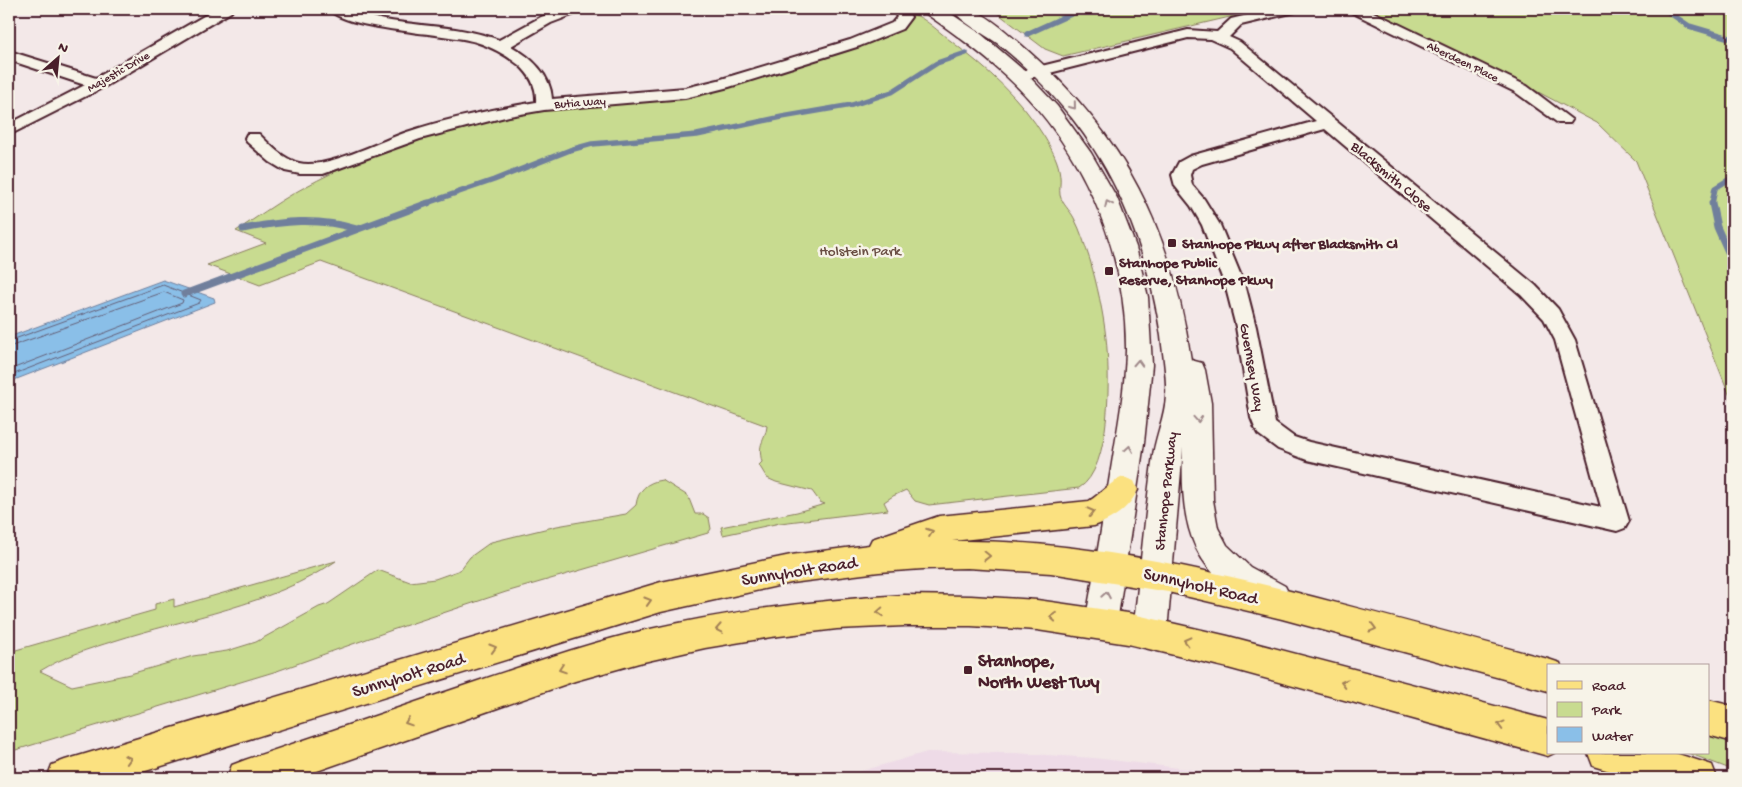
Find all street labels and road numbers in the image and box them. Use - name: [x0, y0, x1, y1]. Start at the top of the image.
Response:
- street label: Aberdeen Place: [1424, 39, 1501, 87]
- street label: Majestic Drive: [85, 49, 153, 96]
- street label: Butia Way: [553, 95, 606, 113]
- street label: Blacksmith Close: [1346, 138, 1435, 217]
- street label: Guernsey Way: [1234, 322, 1268, 414]
- street label: Stanhope Parkway: [1152, 430, 1182, 551]
- street label: Sunnyholt Road: [740, 553, 860, 592]
- street label: Sunnyholt Road: [1141, 564, 1261, 611]
- street label: Sunnyholt Road: [350, 649, 469, 703]

